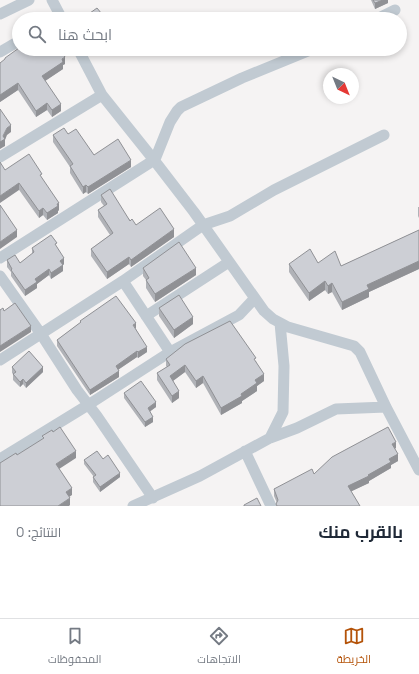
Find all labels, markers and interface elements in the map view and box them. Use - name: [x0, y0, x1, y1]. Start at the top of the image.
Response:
- search box: [12, 12, 407, 56]
- icon: search: [26, 23, 48, 45]
- text: ابحث هنا: [58, 25, 112, 44]
- north arrow: [323, 68, 359, 104]
- text: بالقرب منك: [318, 521, 403, 543]
- text: النتائج: 0: [16, 524, 61, 541]
- tab: المحفوظات: [48, 625, 101, 669]
- tab: الاتجاهات: [197, 625, 241, 669]
- tab: الخريطة: [337, 625, 371, 669]

